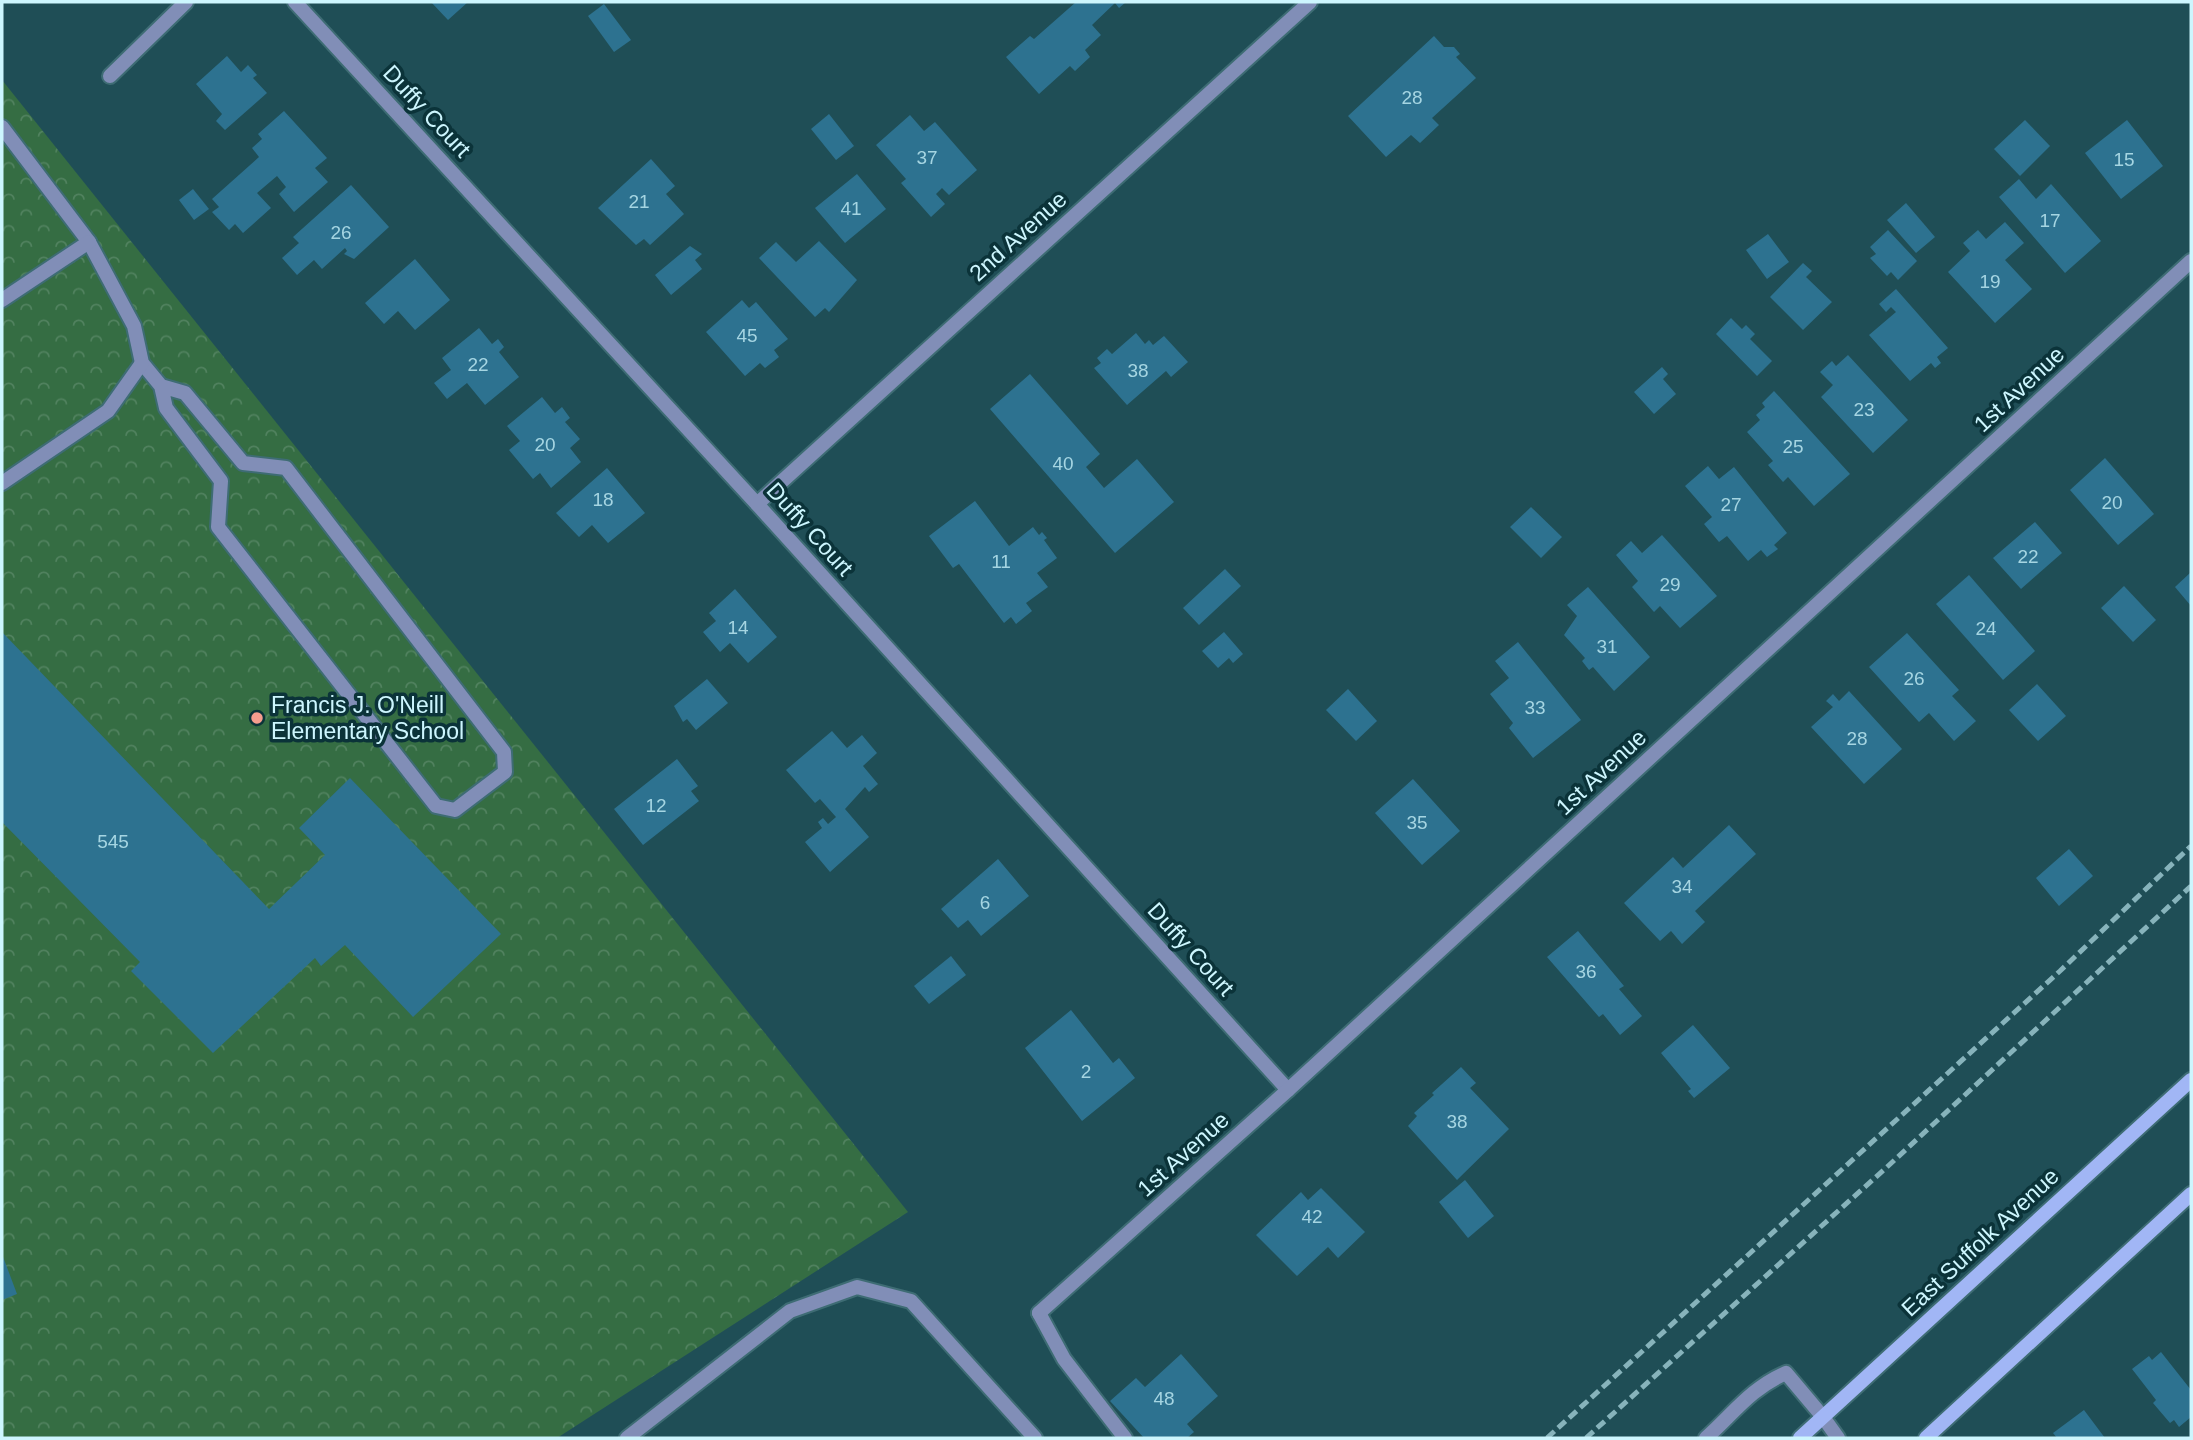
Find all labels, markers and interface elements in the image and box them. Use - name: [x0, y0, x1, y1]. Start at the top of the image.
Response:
- street label: Duffy Court: [378, 60, 476, 163]
- house number: 28: [1401, 87, 1423, 108]
- house number: 37: [916, 147, 938, 168]
- house number: 15: [2113, 149, 2135, 170]
- street label: 2nd Avenue: [964, 186, 1072, 286]
- house number: 21: [628, 191, 650, 212]
- house number: 41: [840, 198, 862, 219]
- house number: 17: [2039, 210, 2061, 231]
- house number: 26: [330, 222, 352, 243]
- house number: 19: [1979, 271, 2001, 292]
- house number: 45: [736, 325, 758, 346]
- street label: 1st Avenue: [1969, 341, 2069, 437]
- house number: 22: [467, 354, 489, 375]
- house number: 38: [1127, 360, 1149, 381]
- house number: 23: [1853, 399, 1875, 420]
- house number: 20: [534, 434, 556, 455]
- house number: 25: [1782, 436, 1804, 457]
- house number: 40: [1052, 453, 1074, 474]
- street label: Duffy Court: [762, 477, 859, 581]
- house number: 18: [592, 489, 614, 510]
- house number: 20: [2101, 492, 2123, 513]
- house number: 27: [1720, 494, 1742, 515]
- house number: 22: [2017, 546, 2039, 567]
- house number: 11: [991, 551, 1011, 572]
- house number: 29: [1659, 574, 1681, 595]
- house number: 14: [727, 617, 749, 638]
- house number: 24: [1975, 618, 1997, 639]
- house number: 31: [1596, 636, 1618, 657]
- house number: 26: [1903, 668, 1925, 689]
- place label: Francis J. O'Neill Elementary School: [271, 692, 464, 744]
- house number: 33: [1524, 697, 1546, 718]
- marker: Francis J. O'Neill Elementary School: [249, 710, 265, 726]
- street label: 1st Avenue: [1551, 724, 1651, 820]
- house number: 28: [1846, 728, 1868, 749]
- house number: 12: [645, 795, 667, 816]
- house number: 35: [1406, 812, 1428, 833]
- house number: 545: [97, 831, 129, 852]
- house number: 34: [1671, 876, 1693, 897]
- house number: 6: [980, 892, 990, 913]
- street label: Duffy Court: [1143, 897, 1240, 1001]
- house number: 36: [1575, 961, 1597, 982]
- house number: 2: [1081, 1061, 1091, 1082]
- street label: 1st Avenue: [1132, 1106, 1234, 1202]
- house number: 38: [1446, 1111, 1468, 1132]
- street label: East Suffolk Avenue: [1896, 1163, 2064, 1321]
- house number: 42: [1301, 1206, 1323, 1227]
- house number: 48: [1153, 1388, 1175, 1409]

